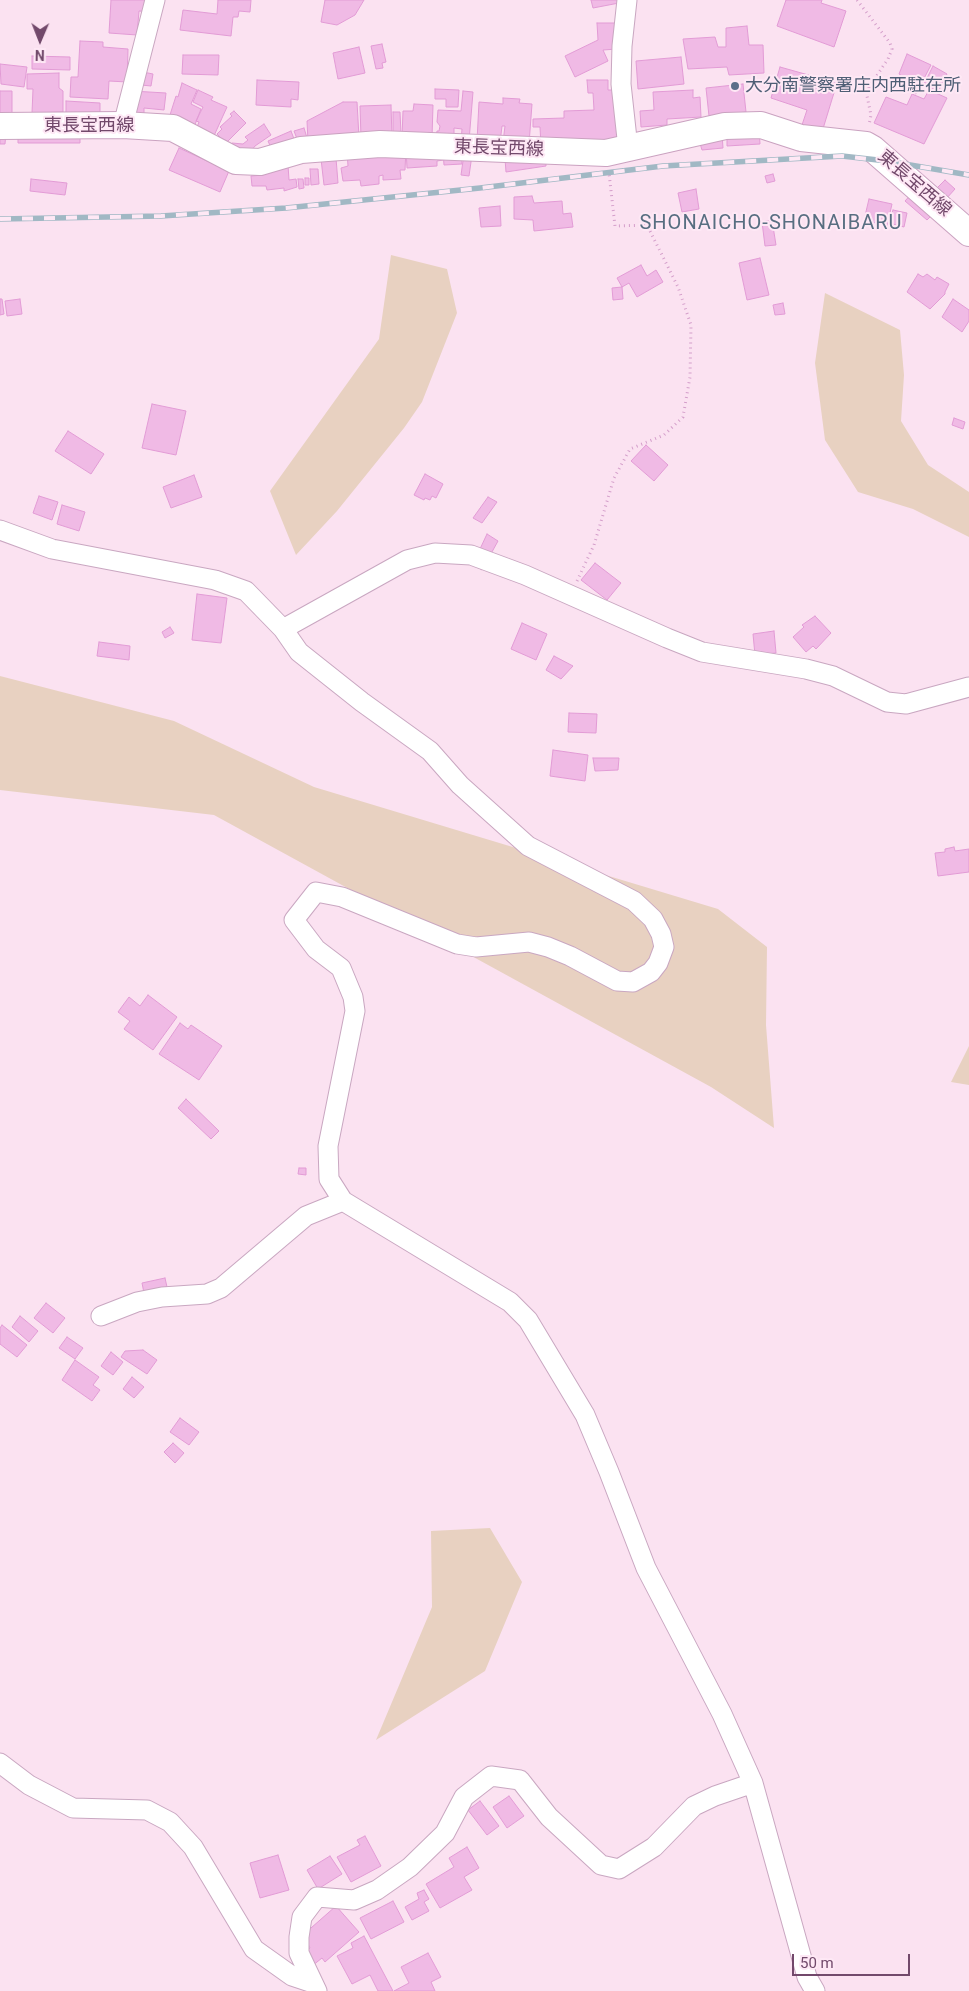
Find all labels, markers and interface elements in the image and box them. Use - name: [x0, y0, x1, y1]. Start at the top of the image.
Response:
- north arrow: [15, 15, 65, 65]
- text: N: [35, 47, 45, 63]
- place label: 大分南警察署庄内西駐在所: [745, 75, 961, 97]
- marker: 大分南警察署庄内西駐在所: [729, 80, 741, 92]
- street label: 東長宝西線: [44, 115, 134, 137]
- street label: 東長宝西線: [454, 137, 544, 161]
- street label: 東長宝西線: [873, 146, 955, 222]
- district label: SHONAICHO-SHONAIBARU: [637, 212, 905, 236]
- scale bar: [794, 1944, 912, 1976]
- text: 50 m: [800, 1954, 834, 1972]

